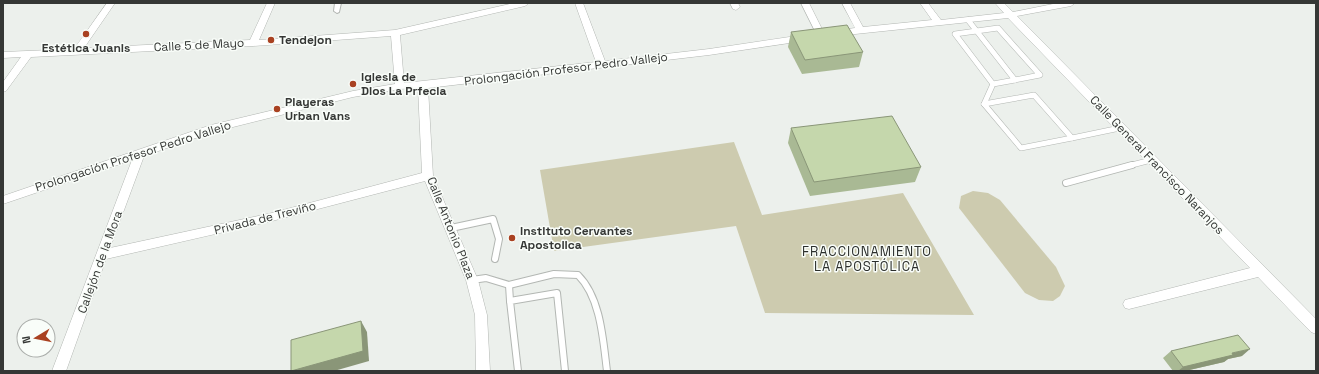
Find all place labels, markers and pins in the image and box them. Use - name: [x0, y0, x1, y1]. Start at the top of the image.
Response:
- marker: Estética Juanis: [81, 29, 91, 39]
- place label: Tendejon: [279, 32, 332, 48]
- marker: Tendejon: [266, 35, 276, 45]
- place label: Estética Juanis: [42, 40, 130, 56]
- place label: Iglesia de Dios La Prfecia: [361, 69, 447, 99]
- marker: Iglesia de Dios La Prfecia: [348, 79, 358, 89]
- place label: Playeras Urban Vans: [285, 94, 350, 124]
- marker: Playeras Urban Vans: [272, 104, 282, 114]
- place label: Instituto Cervantes Apostolica: [520, 223, 632, 253]
- marker: Instituto Cervantes Apostolica: [507, 233, 517, 243]

